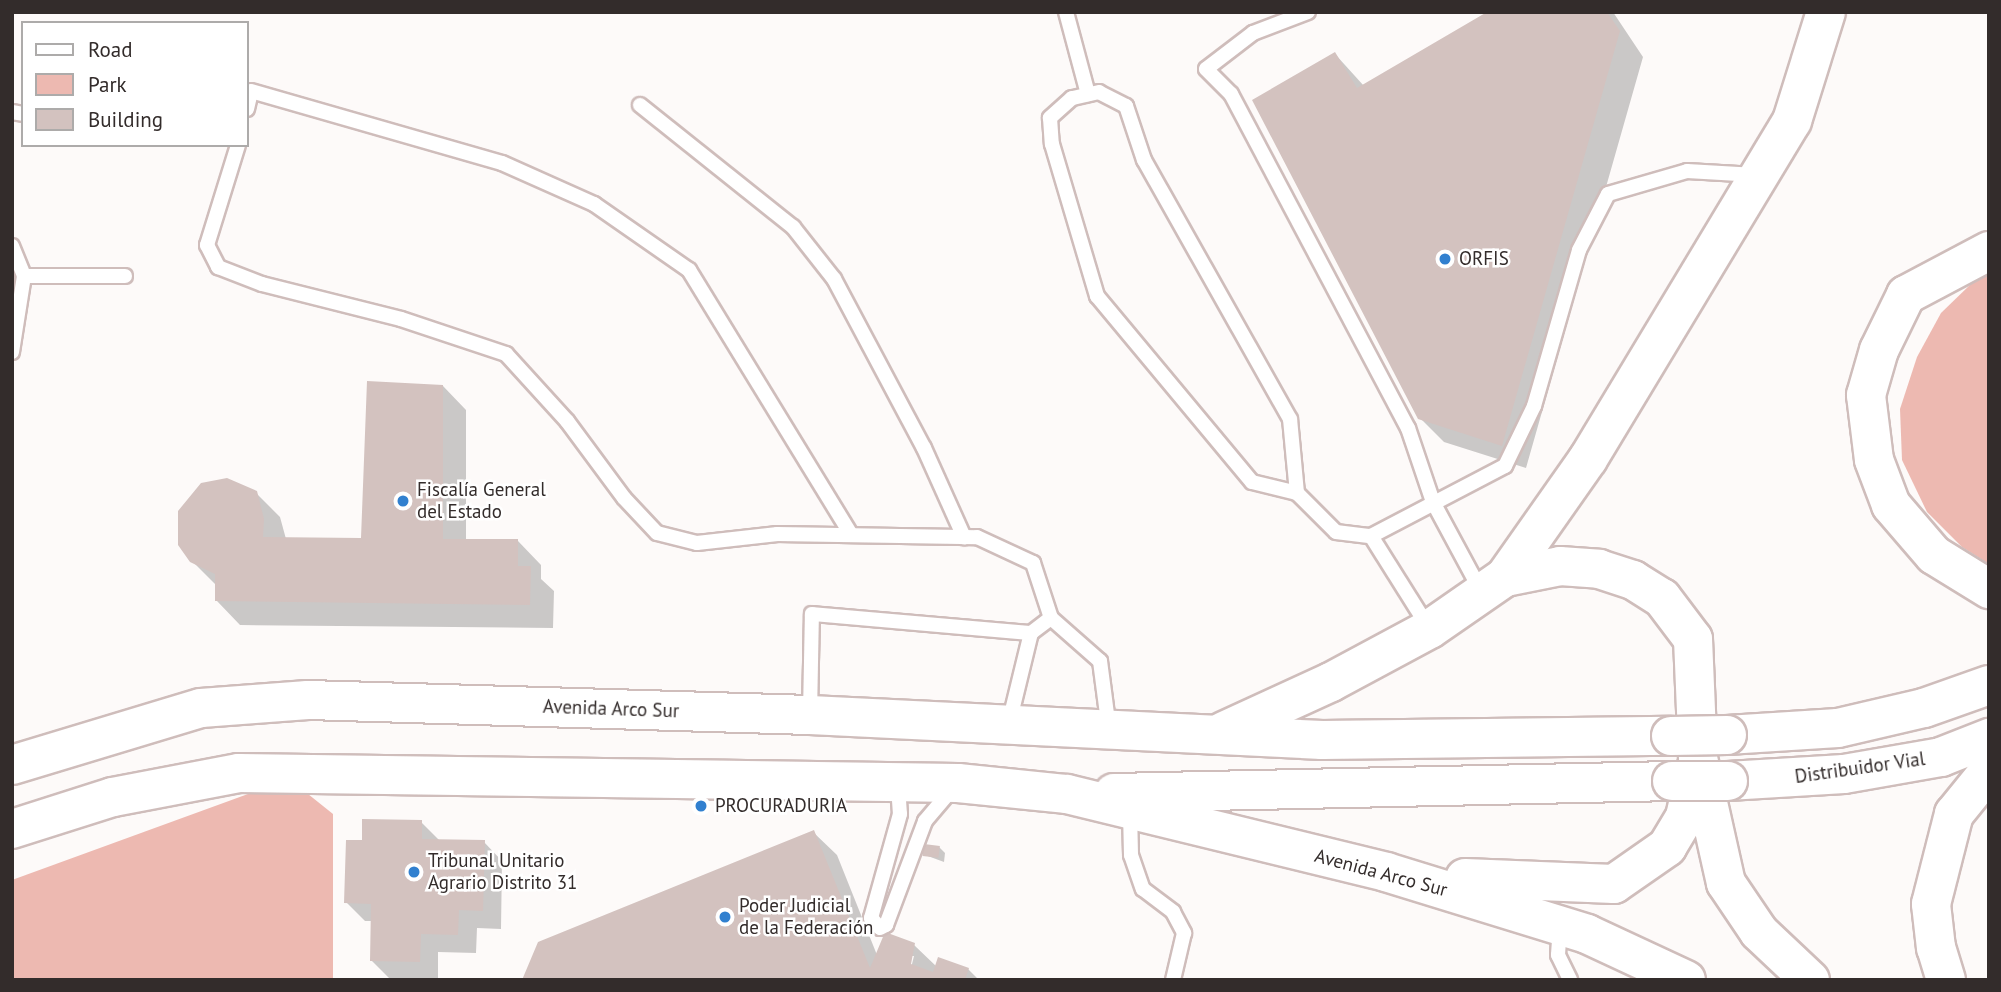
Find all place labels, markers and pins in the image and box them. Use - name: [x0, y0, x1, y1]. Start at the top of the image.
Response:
- place label: ORFIS: [1459, 248, 1509, 270]
- marker: ORFIS: [1437, 251, 1453, 267]
- place label: Fiscalía General del Estado: [417, 479, 546, 523]
- marker: Fiscalía General del Estado: [395, 493, 411, 509]
- place label: PROCURADURIA: [715, 795, 847, 817]
- marker: PROCURADURIA: [693, 798, 709, 814]
- place label: Tribunal Unitario Agrario Distrito 31: [428, 850, 577, 894]
- marker: Tribunal Unitario Agrario Distrito 31: [406, 864, 422, 880]
- place label: Poder Judicial de la Federación: [739, 895, 873, 939]
- marker: Poder Judicial de la Federación: [717, 909, 733, 925]

